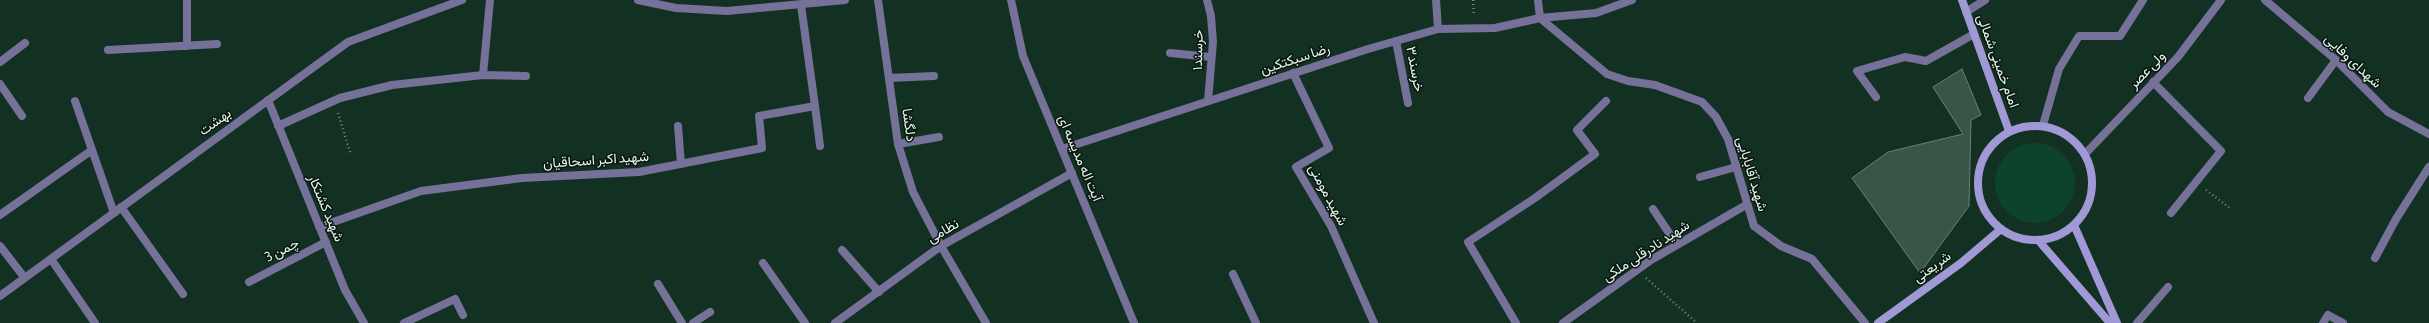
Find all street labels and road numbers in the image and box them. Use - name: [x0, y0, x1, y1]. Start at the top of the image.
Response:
- street label: امام خمینی شمالی: [1973, 12, 2023, 110]
- street label: خرسند۱: [1189, 29, 1207, 71]
- street label: شهدای وفایی: [2321, 30, 2385, 92]
- street label: رضا سبکتکین: [1258, 40, 1332, 78]
- street label: خرسند۳: [1402, 45, 1428, 93]
- street label: ولی عصر: [2125, 48, 2169, 92]
- street label: بهشت: [196, 105, 234, 139]
- street label: دلگشا: [898, 107, 920, 143]
- street label: آیت اله مدیسه ای: [1054, 112, 1106, 204]
- street label: شهید آقابابایی: [1733, 135, 1771, 213]
- street label: شهید اکبر اسحاقیان: [542, 148, 650, 172]
- street label: شهید مومنی: [1305, 161, 1351, 229]
- street label: شهید کشتکار: [304, 172, 348, 244]
- street label: نظامی: [924, 215, 962, 247]
- street label: شهید نادرقلی ملکی: [1599, 217, 1693, 285]
- street label: چمن 3: [262, 234, 302, 266]
- street label: شریعتی: [1910, 248, 1954, 286]

